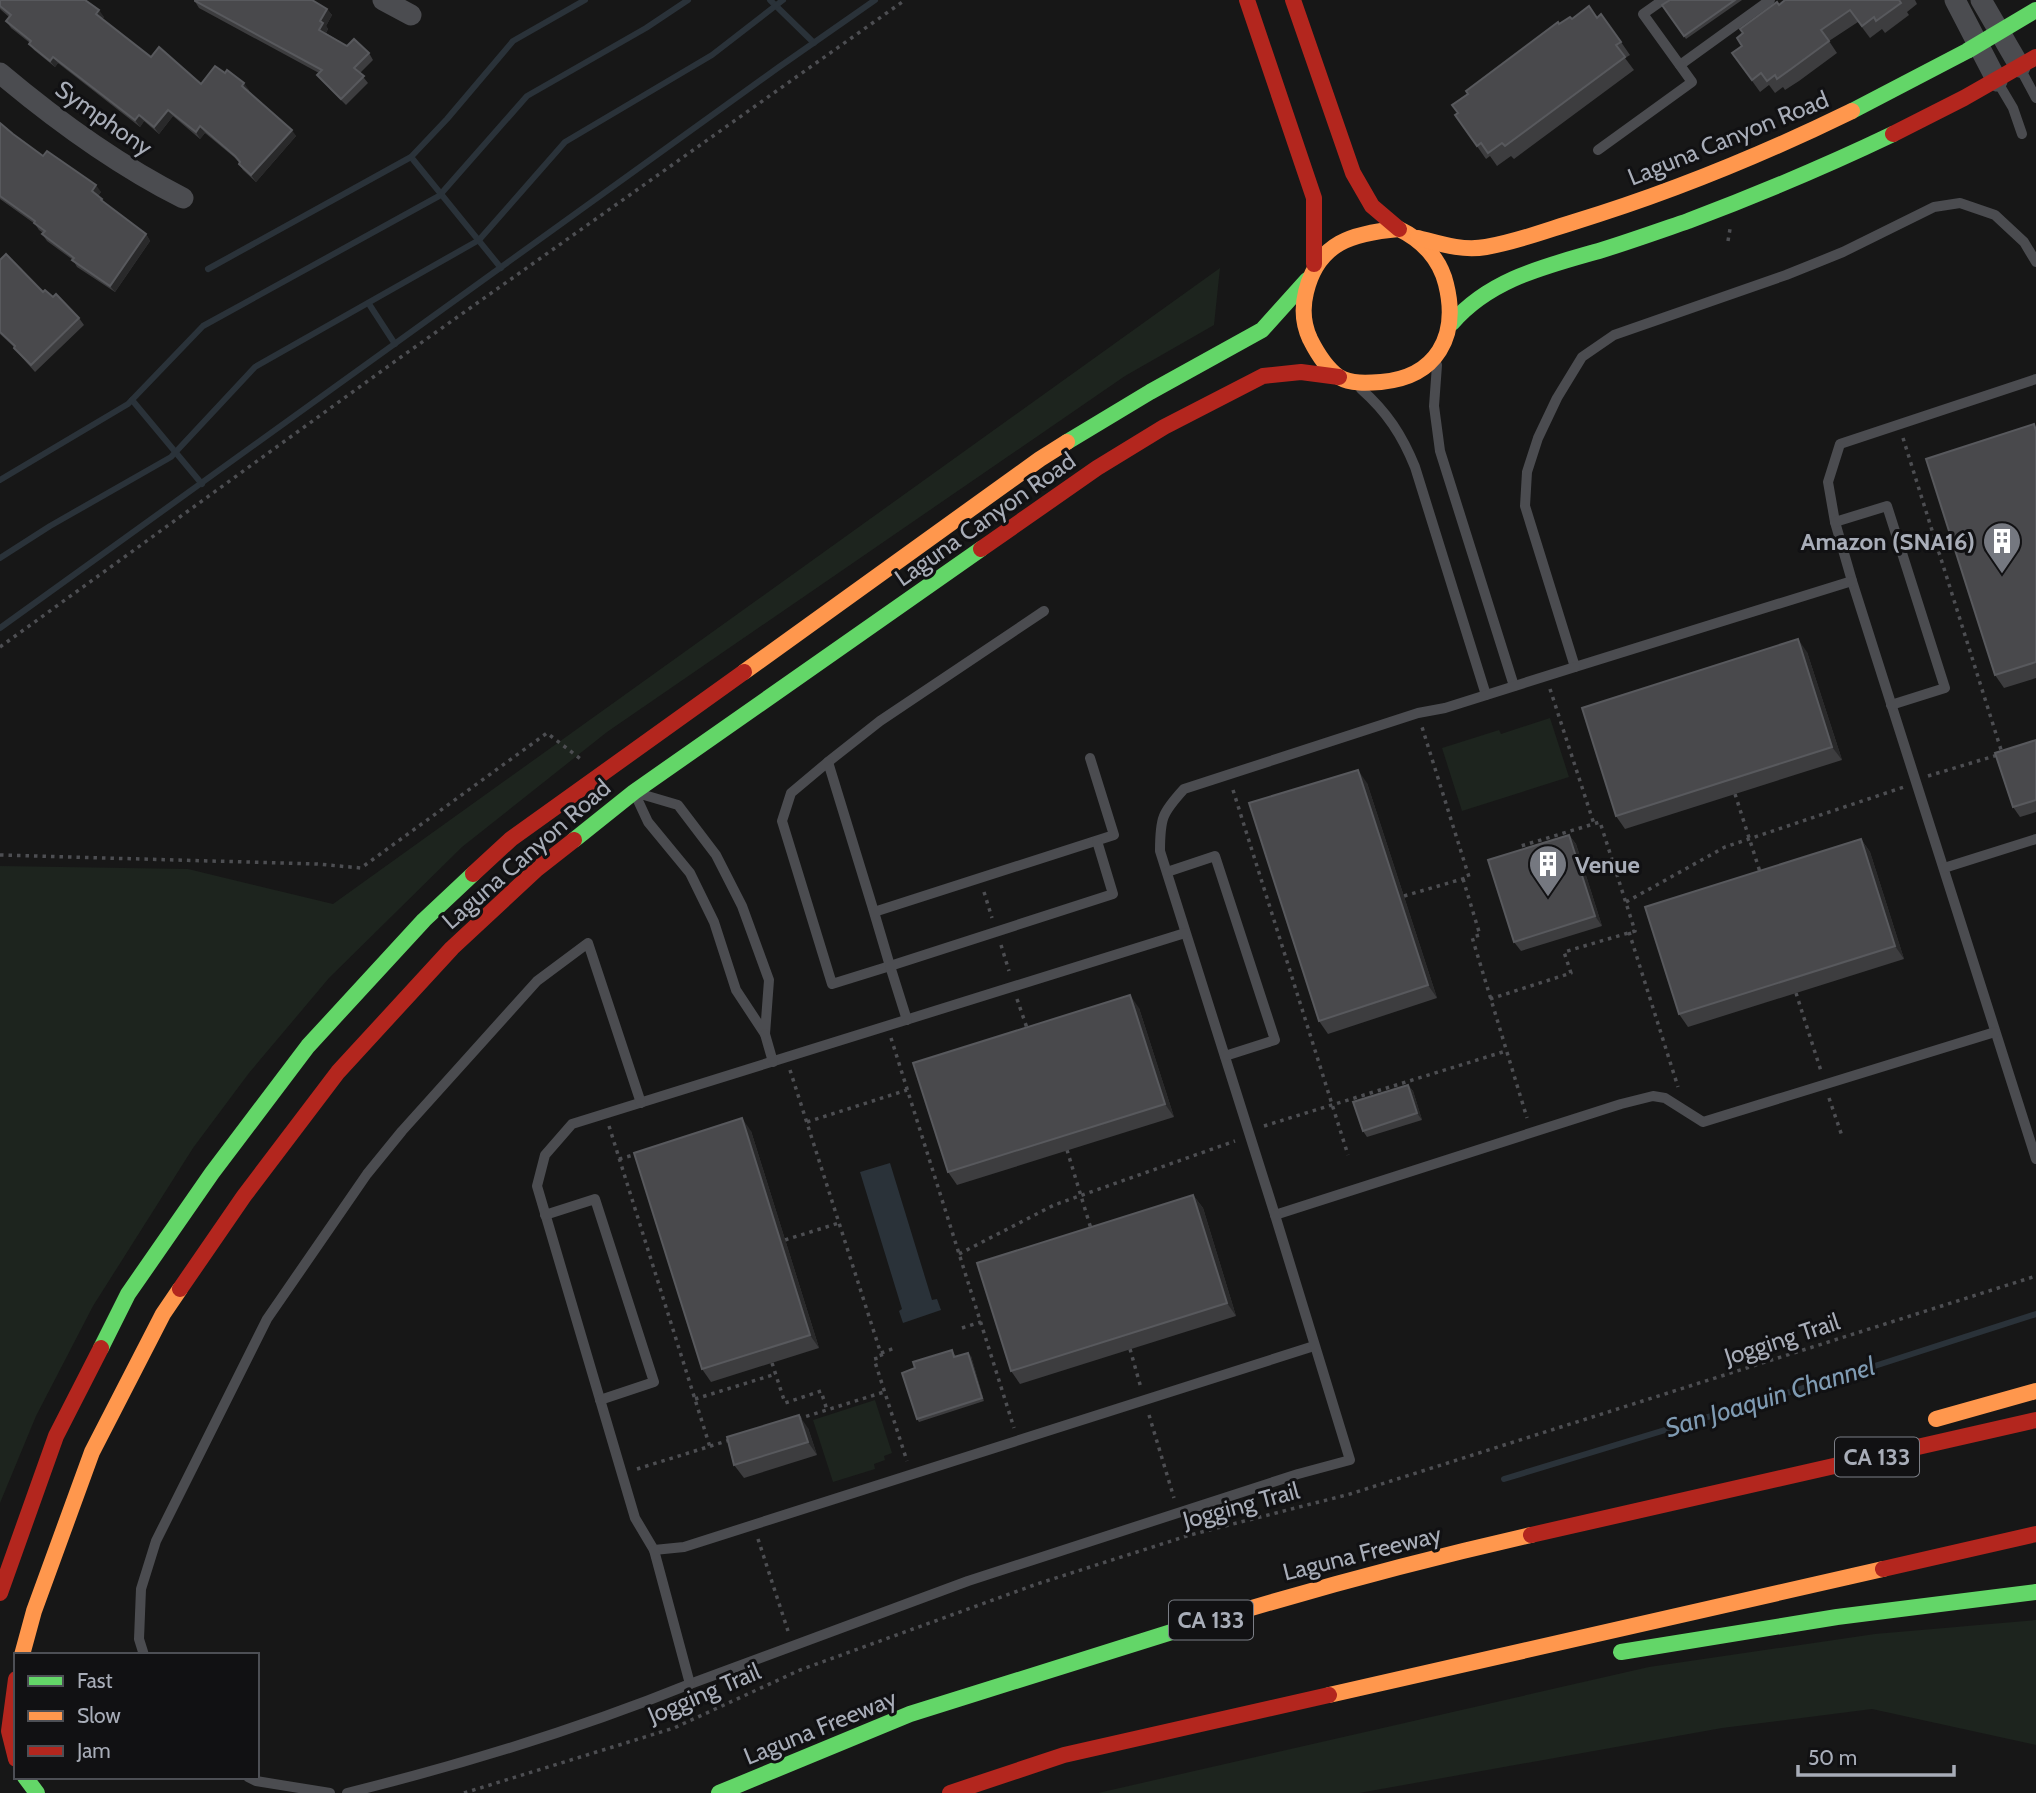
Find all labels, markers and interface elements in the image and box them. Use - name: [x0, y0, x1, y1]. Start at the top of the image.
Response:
- street label: Symphony: [50, 74, 158, 162]
- street label: Laguna Canyon Road: [1623, 85, 1833, 191]
- street label: Laguna Canyon Road: [889, 446, 1081, 592]
- building icon: Amazon (SNA16): [1981, 520, 2023, 575]
- place label: Amazon (SNA16): [1801, 527, 1975, 556]
- street label: Laguna Canyon Road: [436, 773, 616, 935]
- building icon: Venue: [1527, 843, 1569, 898]
- place label: Venue: [1575, 850, 1640, 879]
- street label: Jogging Trail: [1720, 1307, 1844, 1372]
- water label: San Joaquin Channel: [1661, 1350, 1879, 1444]
- road number: CA 133: [1835, 1438, 1919, 1476]
- street label: Jogging Trail: [1179, 1475, 1303, 1535]
- street label: Laguna Freeway: [1280, 1519, 1444, 1587]
- road number: CA 133: [1169, 1600, 1253, 1639]
- legend: [14, 1653, 259, 1779]
- street label: Jogging Trail: [642, 1656, 765, 1730]
- text: Fast: [77, 1668, 113, 1693]
- street label: Laguna Freeway: [739, 1683, 901, 1771]
- text: Slow: [77, 1703, 121, 1728]
- scale bar: [1798, 1734, 1954, 1778]
- text: Jam: [76, 1738, 111, 1763]
- text: 50 m: [1808, 1745, 1857, 1770]

